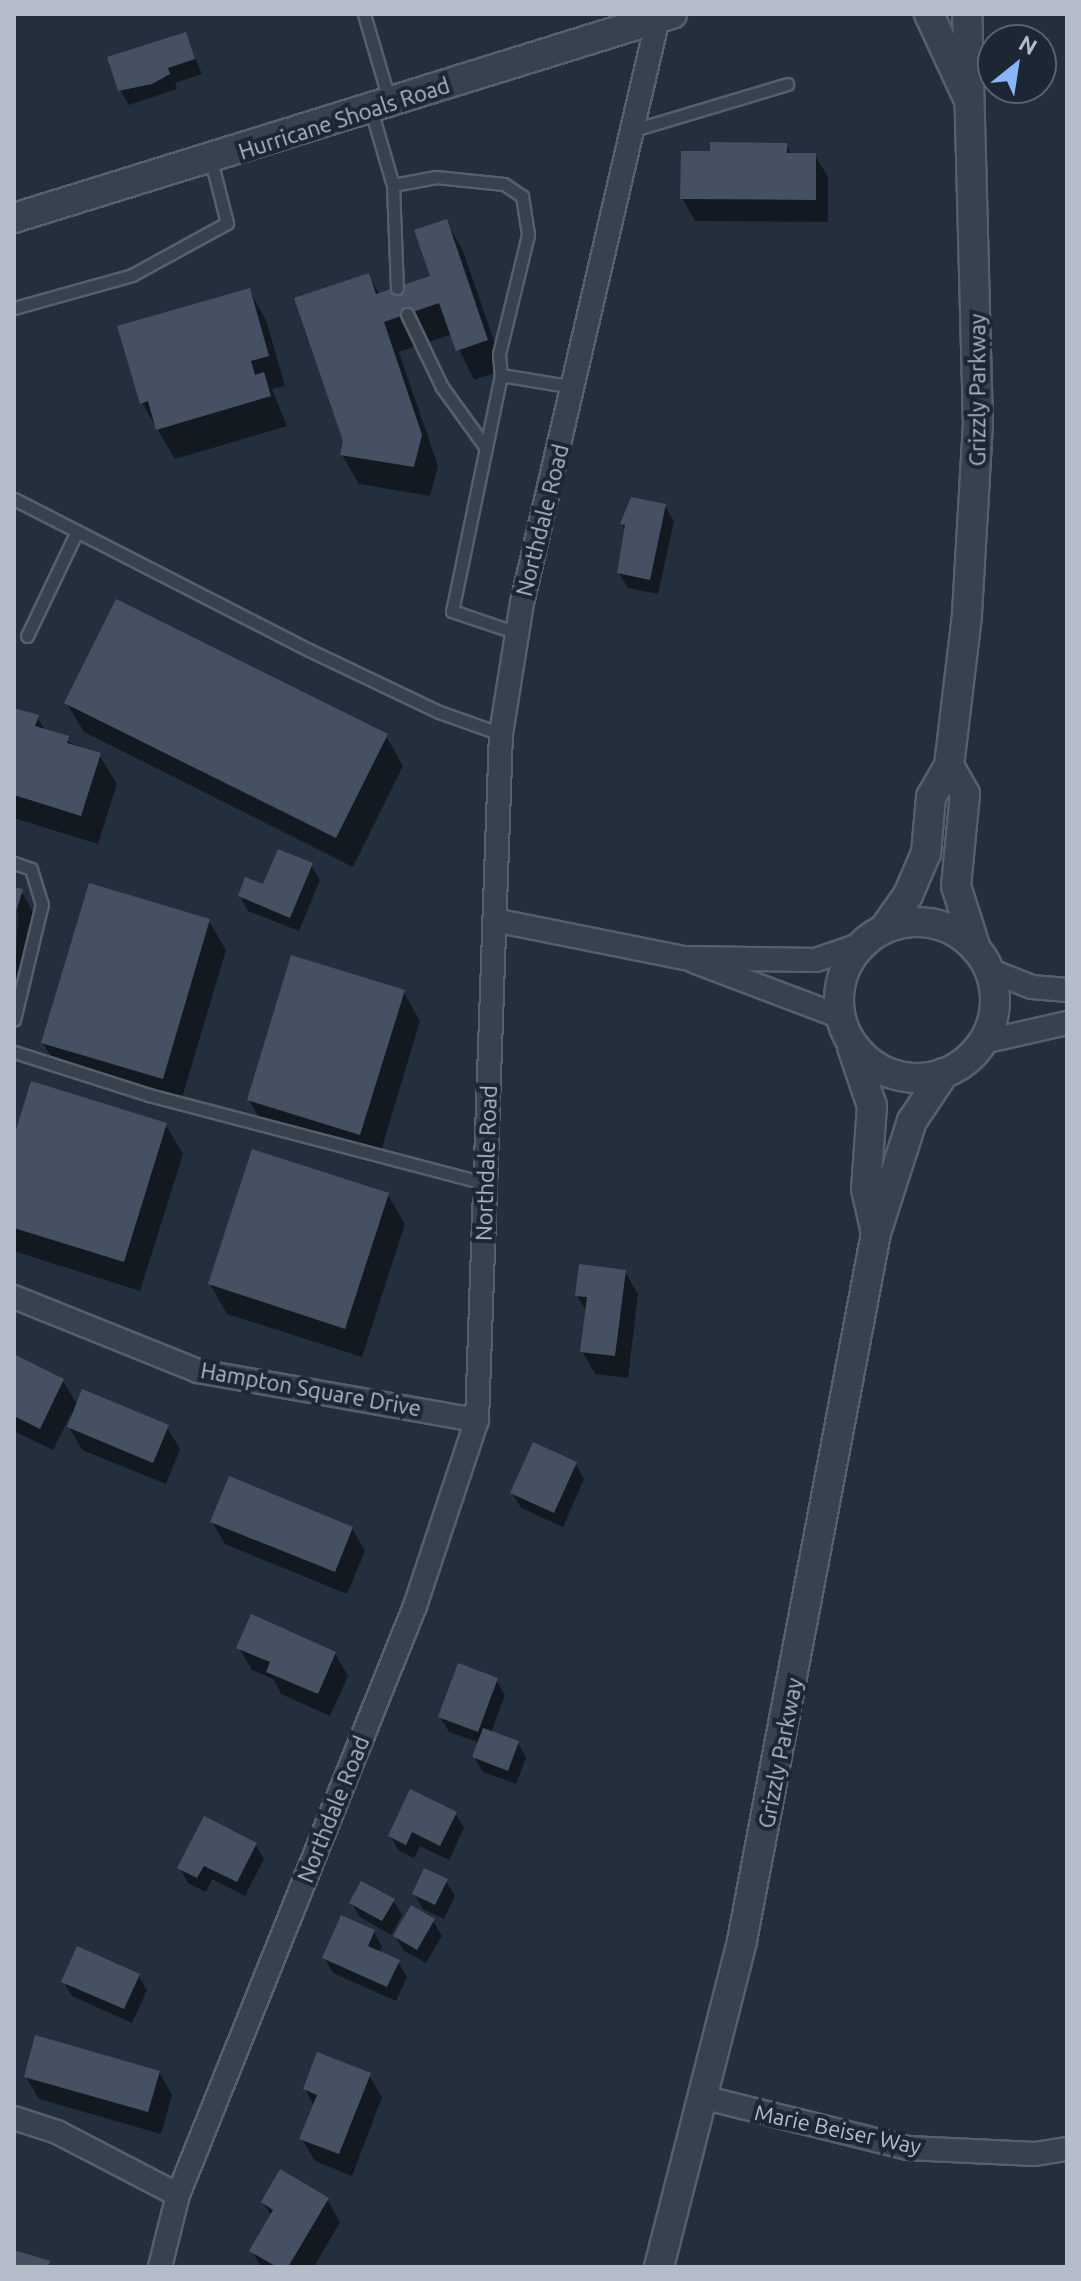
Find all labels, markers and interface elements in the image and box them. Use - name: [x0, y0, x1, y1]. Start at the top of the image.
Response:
- north arrow: [977, 24, 1057, 104]
- text: N: [1015, 30, 1042, 59]
- street label: Hurricane Shoals Road: [235, 71, 453, 165]
- street label: Grizzly Parkway: [964, 314, 990, 466]
- street label: Northdale Road: [510, 441, 574, 599]
- street label: Northdale Road: [470, 1085, 502, 1241]
- street label: Hampton Square Drive: [199, 1357, 423, 1421]
- street label: Grizzly Parkway: [752, 1676, 808, 1830]
- street label: Northdale Road: [292, 1732, 374, 1886]
- street label: Marie Beiser Way: [752, 2098, 924, 2160]

